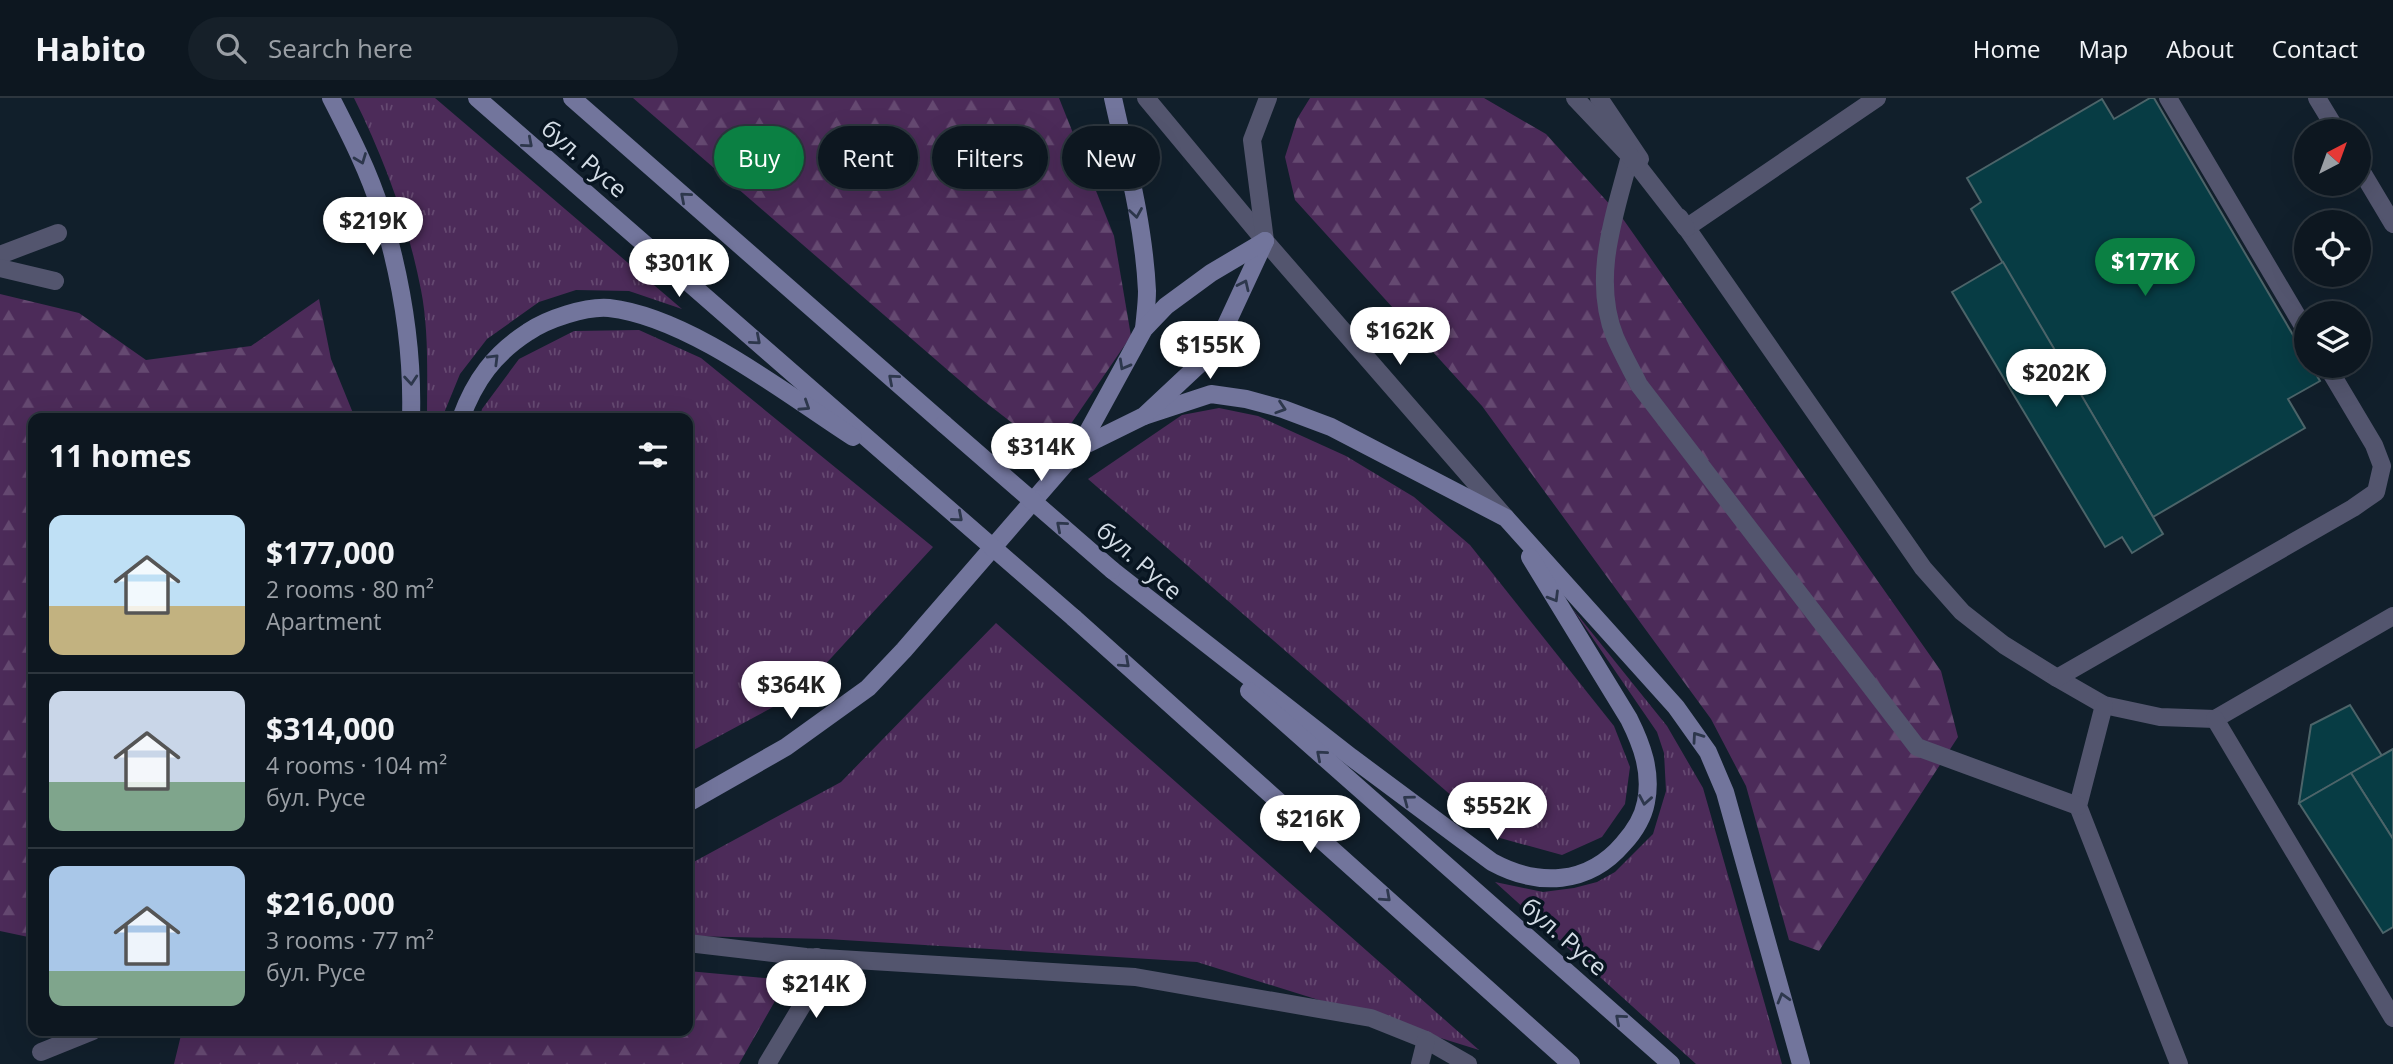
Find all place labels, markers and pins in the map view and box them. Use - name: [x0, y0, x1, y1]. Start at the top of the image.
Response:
- pin: $219K: [324, 198, 422, 257]
- pin: $177K: [2096, 238, 2194, 298]
- pin: $301K: [630, 240, 728, 299]
- pin: $162K: [1351, 308, 1449, 367]
- pin: $155K: [1161, 322, 1259, 381]
- pin: $202K: [2007, 350, 2105, 409]
- pin: $314K: [992, 424, 1090, 483]
- pin: $364K: [742, 662, 840, 721]
- pin: $552K: [1448, 782, 1546, 842]
- pin: $216K: [1261, 796, 1359, 855]
- pin: $214K: [767, 960, 865, 1020]

